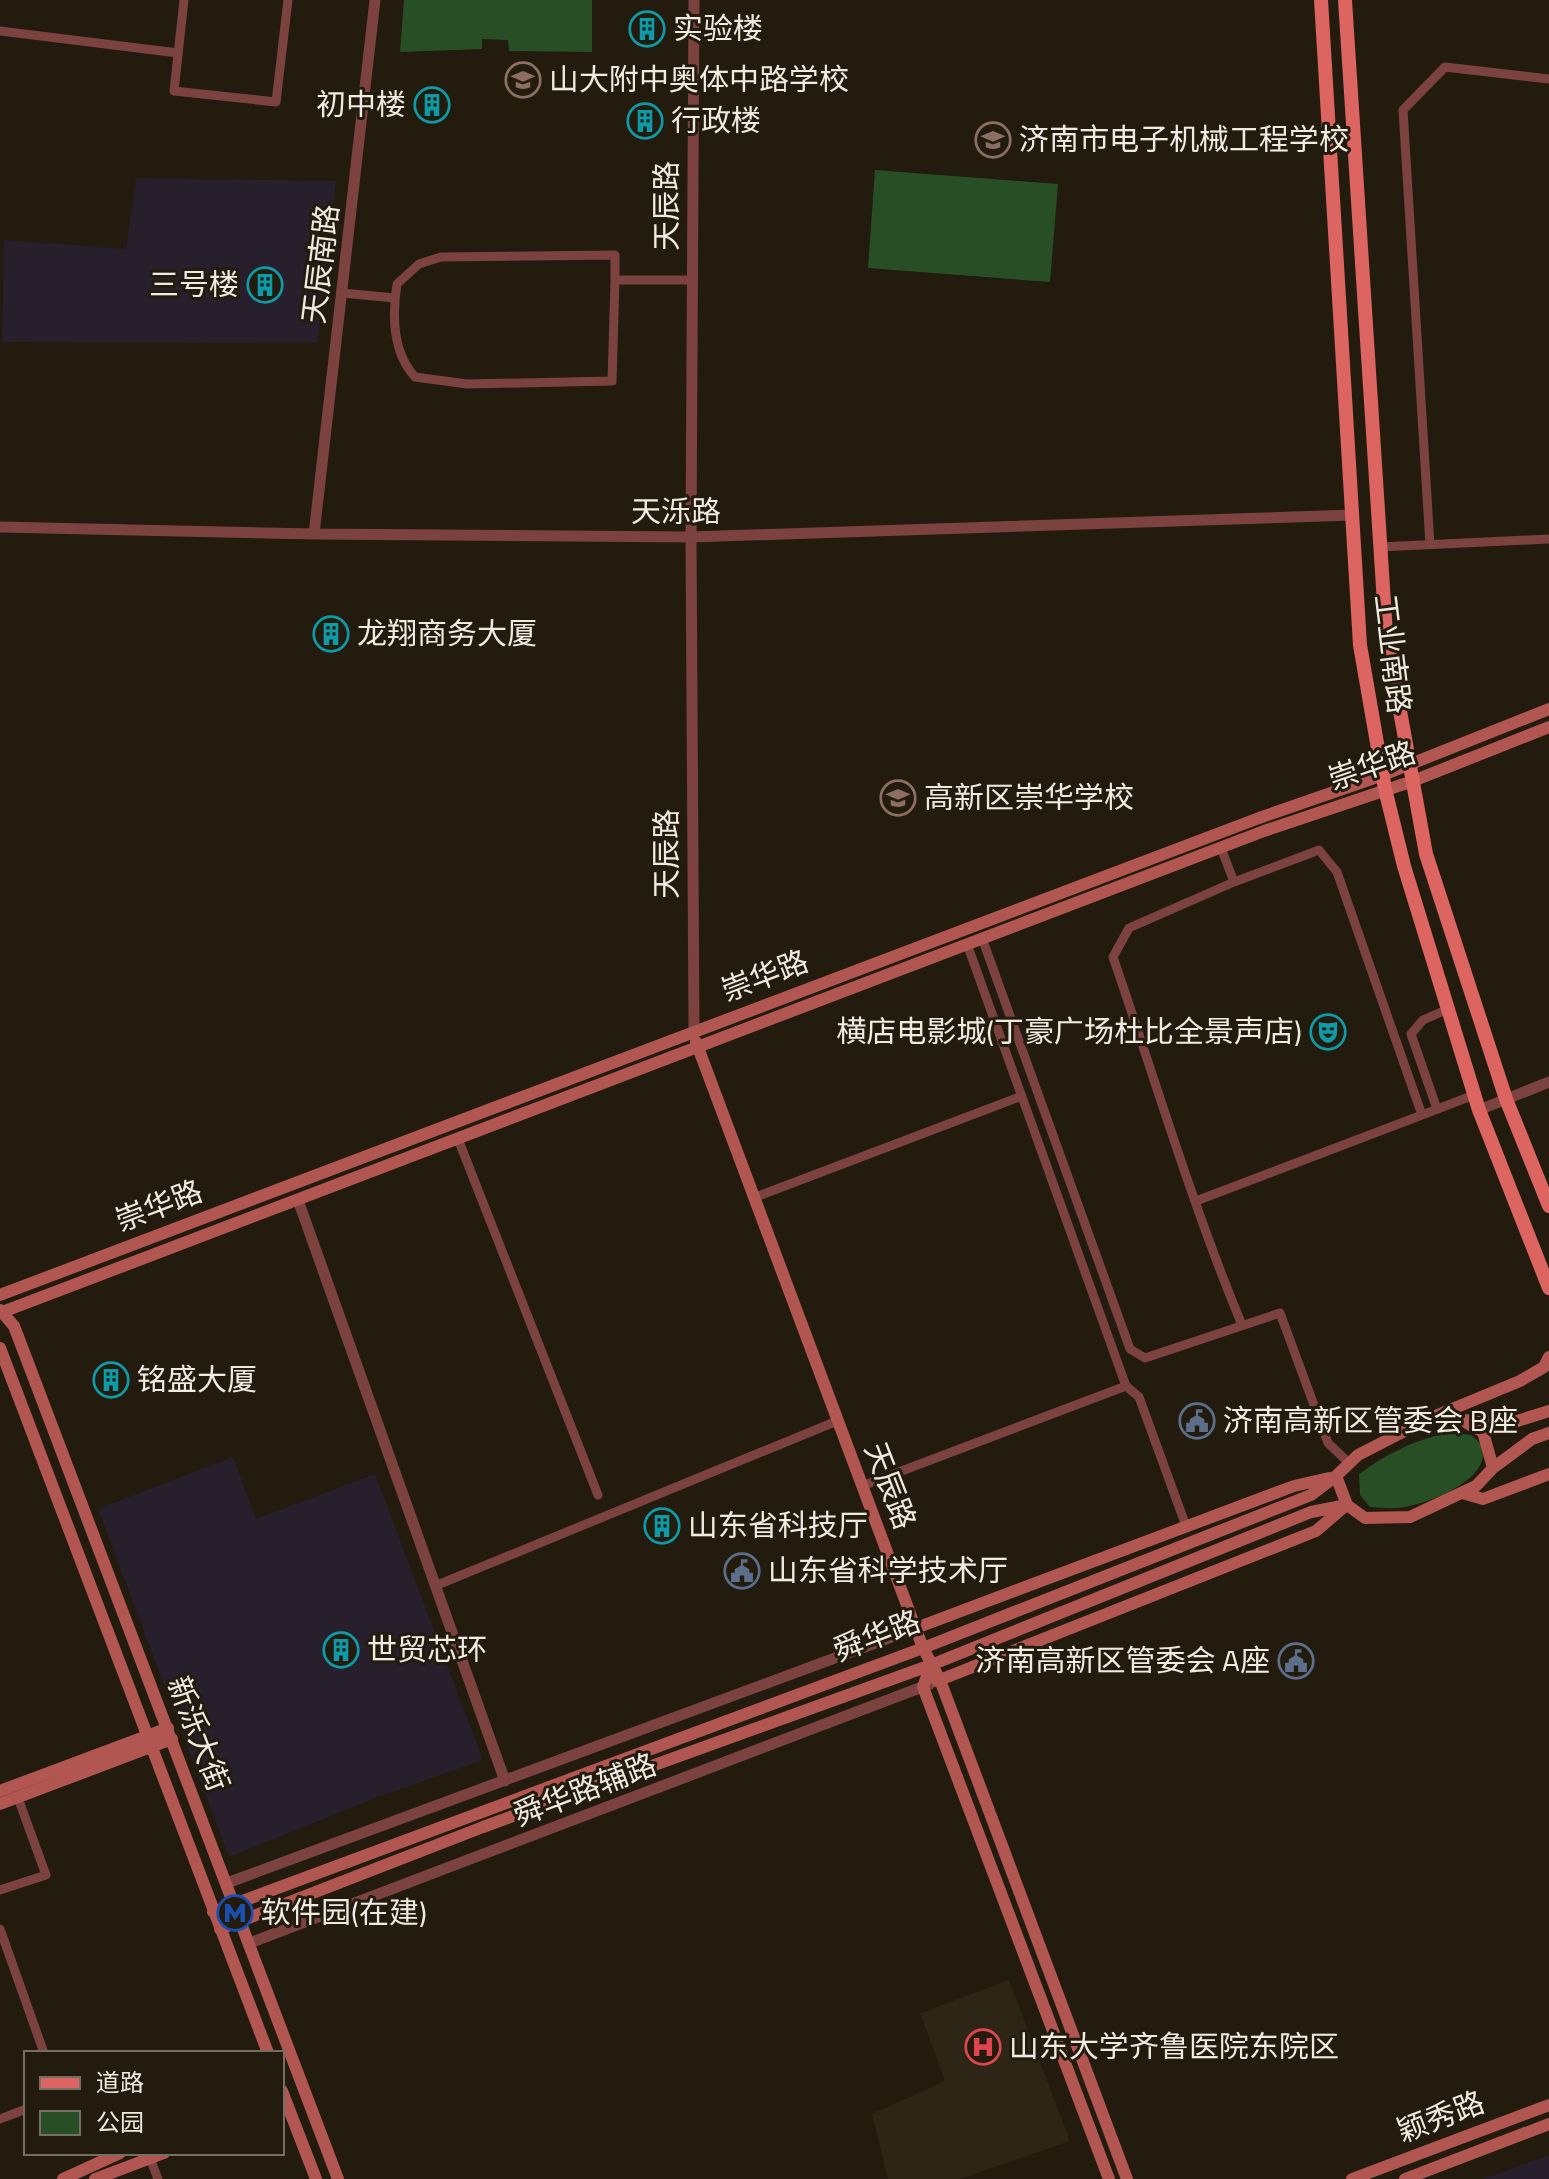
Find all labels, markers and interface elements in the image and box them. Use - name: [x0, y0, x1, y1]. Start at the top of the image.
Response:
- place label: 实验楼: [673, 5, 763, 51]
- building icon: 实验楼: [628, 10, 666, 48]
- place label: 山大附中奥体中路学校: [549, 56, 849, 102]
- school or university icon: 山大附中奥体中路学校: [504, 61, 542, 99]
- place label: 初中楼: [316, 81, 406, 127]
- building icon: 初中楼: [413, 86, 451, 124]
- place label: 行政楼: [671, 97, 761, 143]
- building icon: 行政楼: [626, 102, 664, 140]
- place label: 济南市电子机械工程学校: [1019, 116, 1349, 162]
- school or university icon: 济南市电子机械工程学校: [974, 121, 1012, 159]
- street label: 天辰路: [643, 161, 689, 251]
- street label: 天辰南路: [290, 202, 350, 326]
- place label: 三号楼: [149, 261, 239, 307]
- building icon: 三号楼: [246, 266, 284, 304]
- street label: 天泺路: [631, 488, 721, 534]
- street label: 工业南路: [1363, 592, 1423, 716]
- place label: 龙翔商务大厦: [357, 610, 537, 656]
- building icon: 龙翔商务大厦: [312, 615, 350, 653]
- street label: 崇华路: [1322, 729, 1422, 801]
- place label: 高新区崇华学校: [924, 774, 1134, 820]
- school or university icon: 高新区崇华学校: [879, 779, 917, 817]
- street label: 天辰路: [643, 809, 689, 899]
- street label: 崇华路: [714, 937, 815, 1013]
- place label: 横店电影城(丁豪广场杜比全景声店): [836, 1008, 1302, 1054]
- theatre icon: 横店电影城(丁豪广场杜比全景声店): [1309, 1013, 1347, 1051]
- street label: 崇华路: [108, 1167, 209, 1243]
- place label: 铭盛大厦: [137, 1356, 257, 1402]
- building icon: 铭盛大厦: [92, 1361, 130, 1399]
- place label: 济南高新区管委会 B座: [1223, 1397, 1518, 1443]
- public building icon: 济南高新区管委会 B座: [1178, 1402, 1216, 1440]
- street label: 天辰路: [853, 1435, 929, 1536]
- place label: 山东省科技厅: [688, 1502, 868, 1548]
- building icon: 山东省科技厅: [643, 1507, 681, 1545]
- place label: 山东省科学技术厅: [768, 1547, 1008, 1593]
- public building icon: 山东省科学技术厅: [723, 1552, 761, 1590]
- street label: 舜华路: [826, 1597, 927, 1673]
- place label: 世贸芯环: [367, 1626, 487, 1672]
- building icon: 世贸芯环: [322, 1631, 360, 1669]
- place label: 济南高新区管委会 A座: [976, 1637, 1270, 1683]
- public building icon: 济南高新区管委会 A座: [1277, 1642, 1315, 1680]
- street label: 新泺大街: [156, 1669, 242, 1798]
- street label: 舜华路辅路: [506, 1741, 663, 1837]
- place label: 软件园(在建): [261, 1889, 427, 1935]
- metro station icon: 软件园(在建): [216, 1894, 254, 1932]
- place label: 山东大学齐鲁医院东院区: [1009, 2023, 1339, 2069]
- hospital icon: 山东大学齐鲁医院东院区: [964, 2028, 1002, 2066]
- legend: [24, 2051, 284, 2155]
- text: 道路: [96, 2064, 144, 2100]
- street label: 颖秀路: [1390, 2078, 1491, 2154]
- text: 公园: [96, 2104, 144, 2140]

